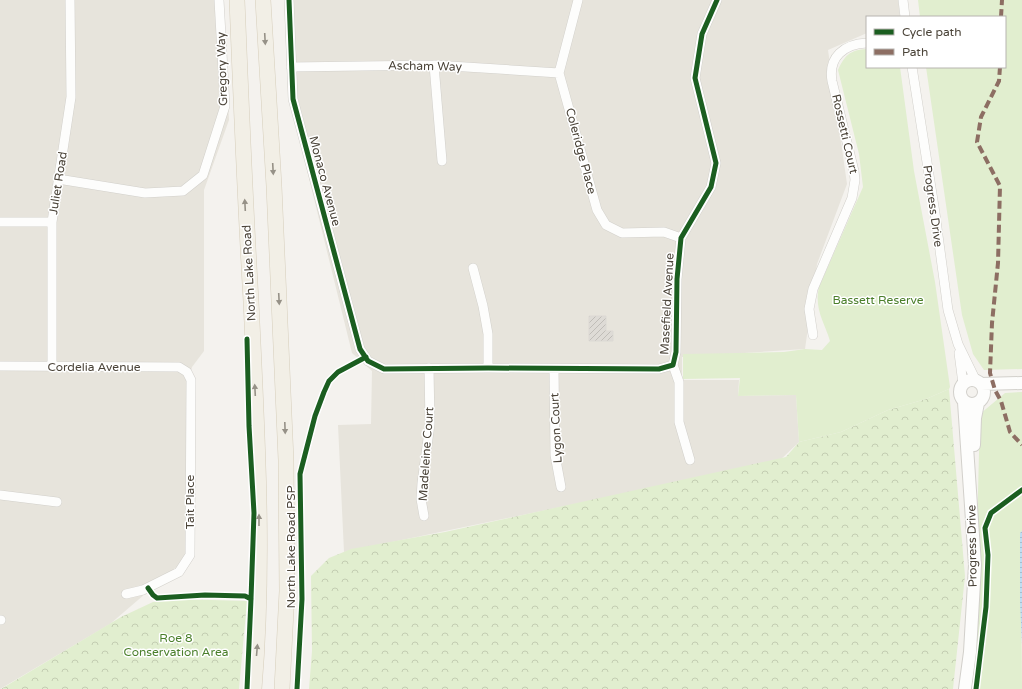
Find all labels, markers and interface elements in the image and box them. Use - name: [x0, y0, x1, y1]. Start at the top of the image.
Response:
- legend: [866, 16, 1006, 68]
- text: Cycle path: [902, 25, 961, 39]
- street label: Gregory Way: [214, 31, 230, 106]
- one-way arrow: [262, 33, 269, 45]
- text: Path: [902, 45, 928, 59]
- street label: Ascham Way: [388, 58, 463, 74]
- street label: Rossetti Court: [829, 93, 861, 176]
- street label: Coleridge Place: [563, 106, 599, 196]
- street label: Monaco Avenue: [306, 135, 344, 228]
- street label: Juliet Road: [46, 151, 70, 215]
- one-way arrow: [269, 163, 276, 175]
- street label: Progress Drive: [920, 164, 946, 248]
- one-way arrow: [242, 199, 249, 211]
- street label: North Lake Road: [239, 224, 259, 322]
- street label: Masefield Avenue: [657, 253, 677, 355]
- one-way arrow: [276, 293, 282, 306]
- park label: Bassett Reserve: [832, 293, 924, 307]
- street label: Cordelia Avenue: [47, 360, 141, 374]
- one-way arrow: [252, 384, 259, 396]
- street label: Lygon Court: [547, 392, 565, 464]
- street label: Madeleine Court: [416, 406, 436, 502]
- one-way arrow: [281, 422, 288, 434]
- street label: Tait Place: [183, 474, 197, 529]
- street label: North Lake Road PSP: [284, 485, 298, 609]
- street label: Progress Drive: [964, 504, 980, 587]
- one-way arrow: [256, 513, 262, 526]
- park label: Roe 8 Conservation Area: [124, 631, 228, 659]
- one-way arrow: [254, 644, 260, 656]

